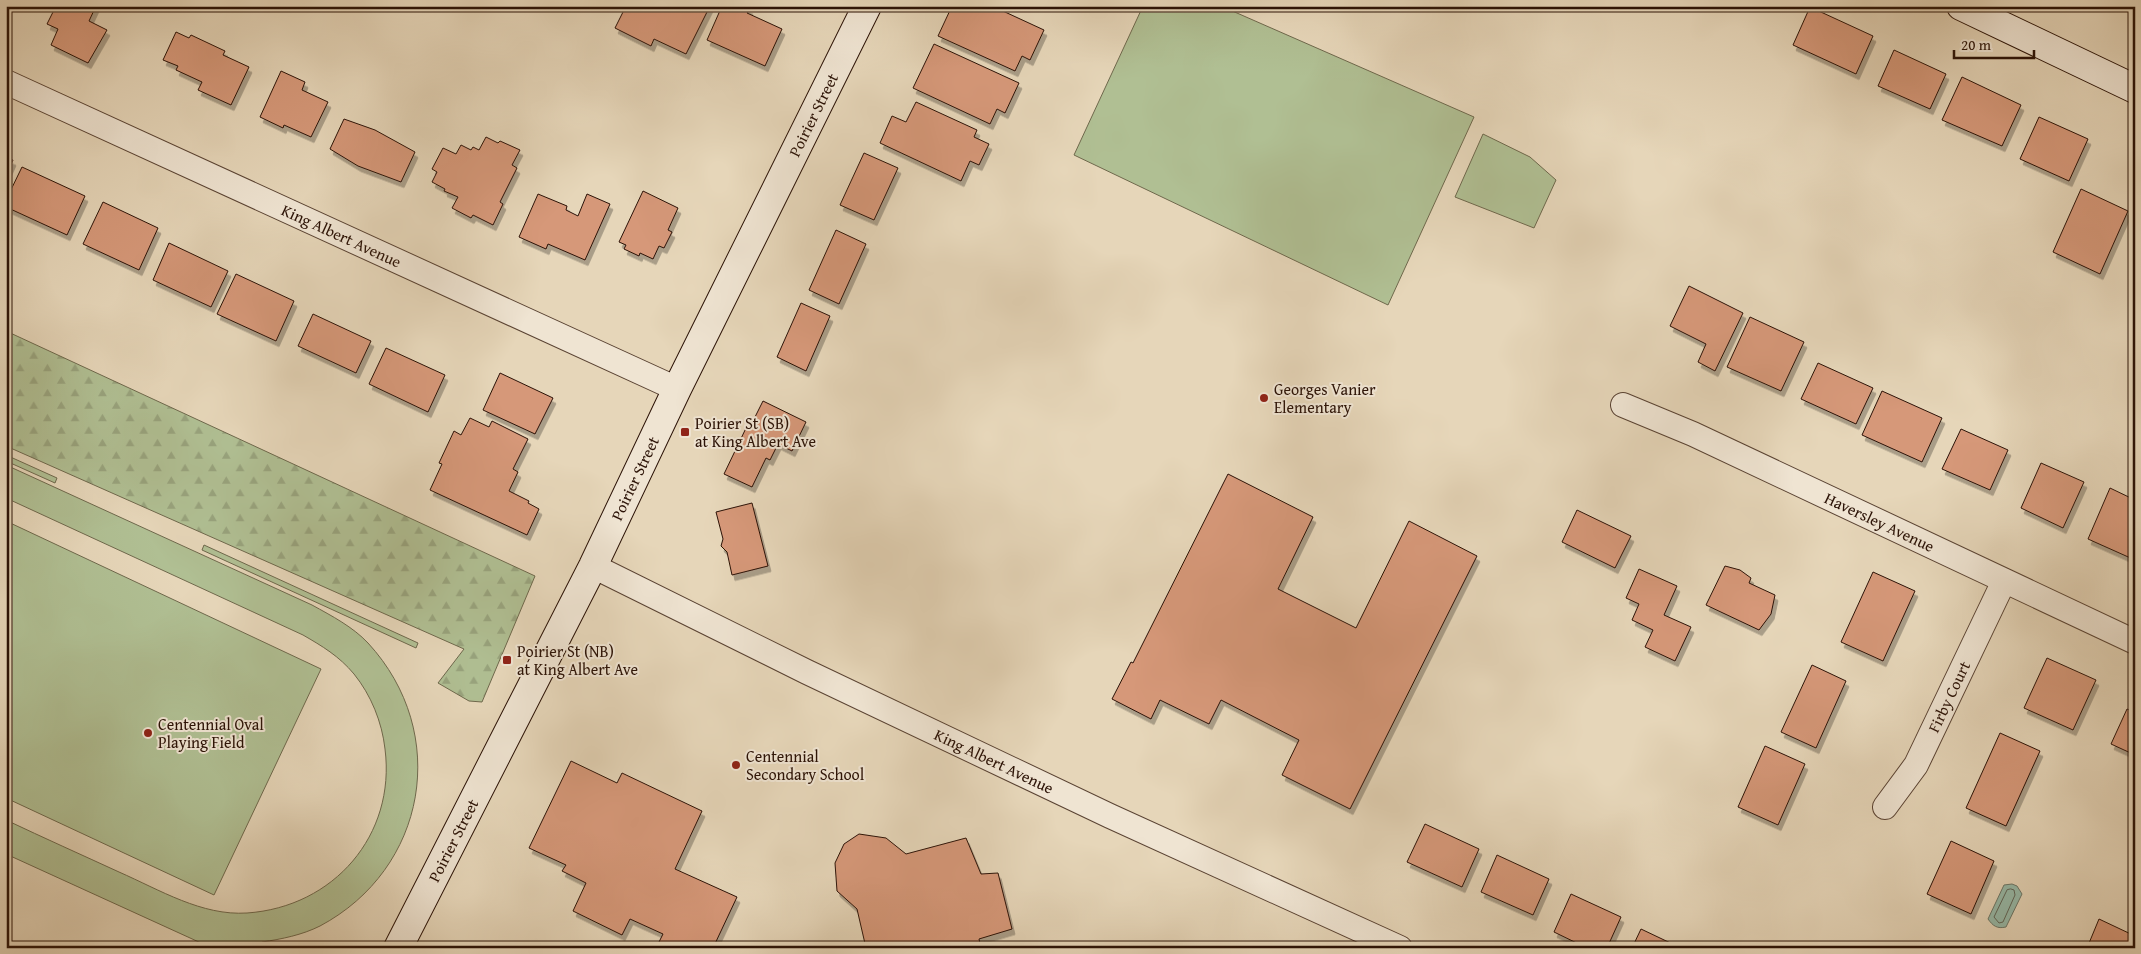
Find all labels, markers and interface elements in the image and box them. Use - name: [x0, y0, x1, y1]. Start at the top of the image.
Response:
- scale bar: [1954, 28, 2034, 60]
- text: 20 m: [1961, 34, 1992, 55]
- street label: Poirier Street: [782, 69, 844, 161]
- street label: King Albert Avenue: [278, 198, 405, 273]
- place label: Georges Vanier Elementary: [1274, 377, 1376, 419]
- marker: Georges Vanier Elementary: [1258, 392, 1270, 404]
- place label: Poirier St (SB) at King Albert Ave: [695, 411, 816, 453]
- marker: Poirier St (SB) at King Albert Ave: [679, 426, 691, 438]
- street label: Poirier Street: [604, 432, 665, 524]
- street label: Haversley Avenue: [1821, 486, 1938, 558]
- place label: Poirier St (NB) at King Albert Ave: [517, 639, 638, 681]
- marker: Poirier St (NB) at King Albert Ave: [501, 654, 513, 666]
- street label: Firby Court: [1921, 657, 1976, 736]
- place label: Centennial Oval Playing Field: [158, 712, 264, 754]
- street label: King Albert Avenue: [931, 722, 1058, 800]
- marker: Centennial Oval Playing Field: [142, 727, 154, 739]
- place label: Centennial Secondary School: [746, 744, 865, 786]
- marker: Centennial Secondary School: [730, 759, 742, 771]
- street label: Poirier Street: [422, 794, 484, 886]

